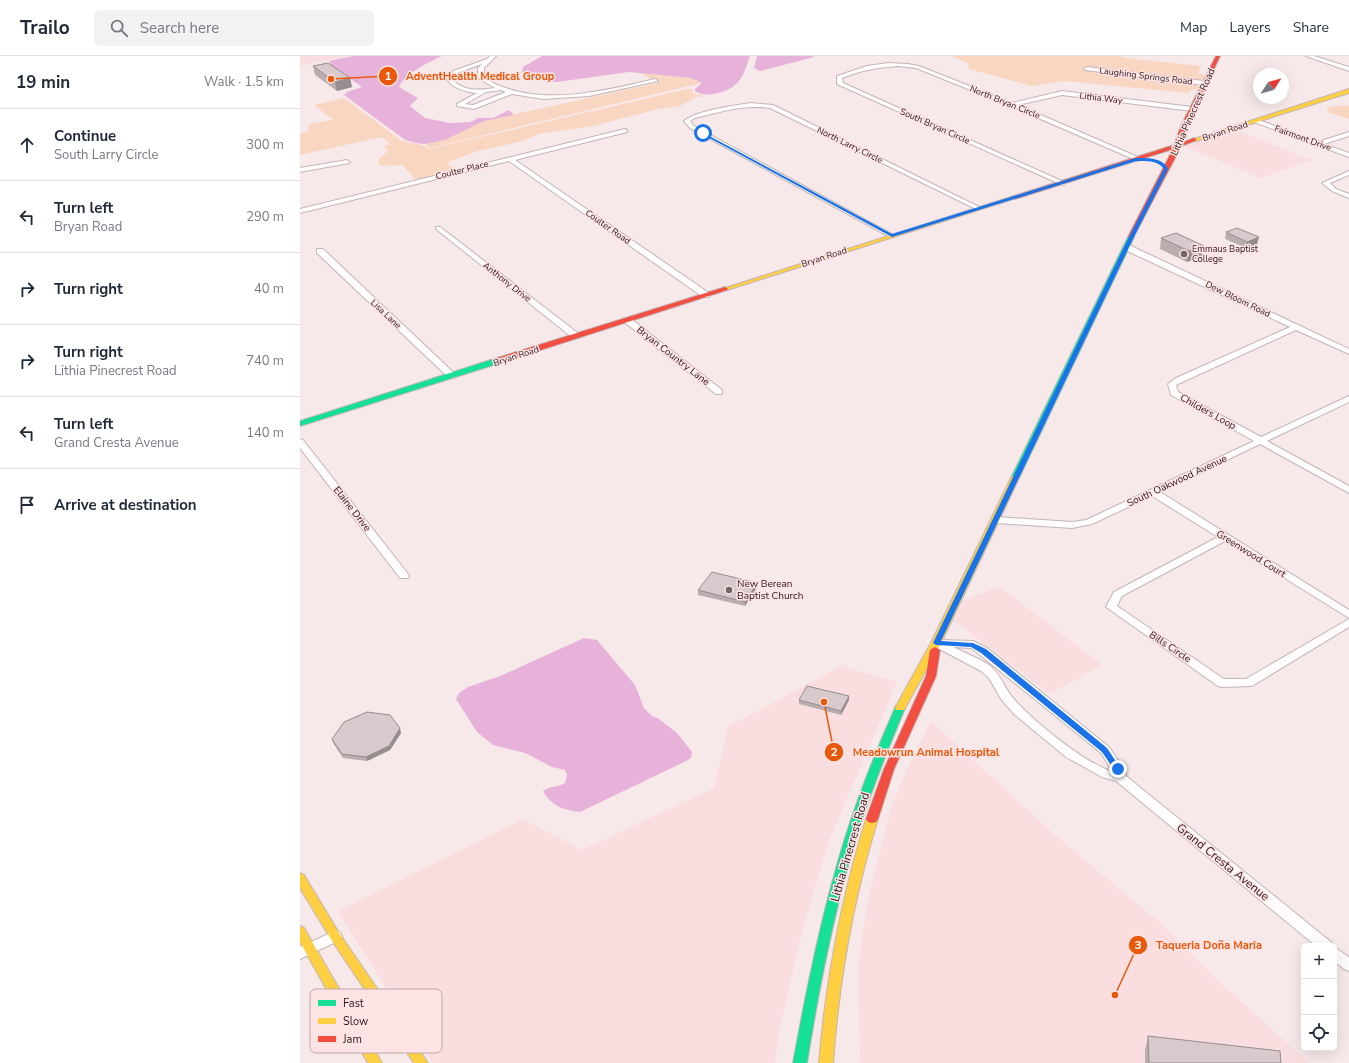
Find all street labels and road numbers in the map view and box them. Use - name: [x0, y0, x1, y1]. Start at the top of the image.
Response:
- street label: Laughing Springs Road: [1099, 64, 1193, 88]
- street label: Lithia Pinecrest Road: [1167, 66, 1219, 158]
- street label: North Bryan Circle: [968, 82, 1042, 122]
- street label: Lithia Way: [1079, 89, 1124, 107]
- street label: South Bryan Circle: [898, 105, 972, 147]
- street label: Bryan Road: [1201, 118, 1249, 144]
- street label: Fairmont Drive: [1273, 122, 1333, 154]
- street label: North Larry Circle: [815, 124, 885, 166]
- street label: Coulter Place: [434, 158, 490, 182]
- street label: Coulter Road: [583, 207, 633, 247]
- street label: Bryan Road: [800, 244, 848, 270]
- street label: Anthony Drive: [480, 259, 534, 305]
- street label: Dew Bloom Road: [1203, 278, 1273, 320]
- street label: Lisa Lane: [368, 297, 404, 331]
- street label: Bryan Country Lane: [634, 323, 712, 389]
- street label: Bryan Road: [492, 343, 540, 369]
- street label: Childers Loop: [1177, 391, 1239, 433]
- street label: South Oakwood Avenue: [1125, 452, 1229, 510]
- street label: Elaine Drive: [330, 484, 374, 534]
- street label: Greenwood Court: [1213, 527, 1289, 581]
- street label: Bills Circle: [1146, 628, 1194, 666]
- street label: Lithia Pinecrest Road: [827, 790, 873, 904]
- street label: Grand Cresta Avenue: [1173, 820, 1273, 904]

